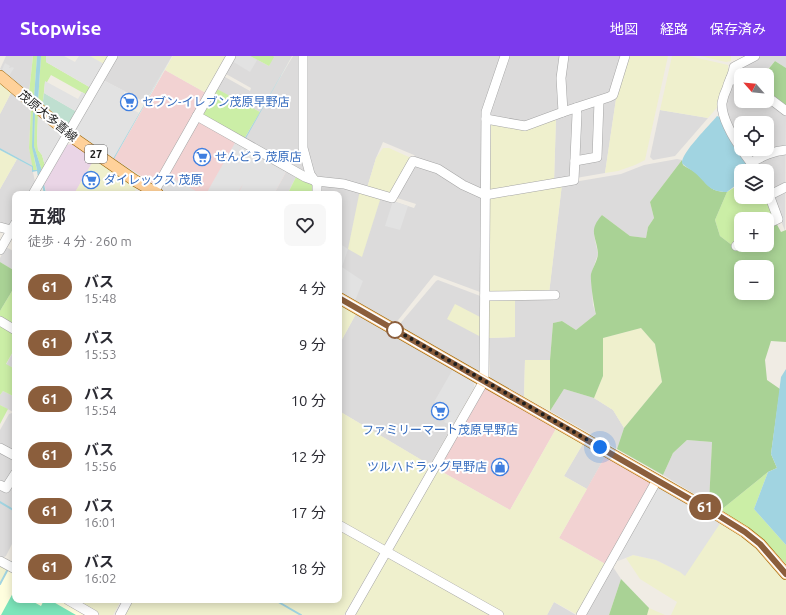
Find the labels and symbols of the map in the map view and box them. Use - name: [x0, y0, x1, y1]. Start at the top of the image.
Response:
- north arrow: [734, 68, 774, 108]
- street label: 茂原大多喜線: [17, 87, 80, 144]
- supermarket icon: セブン-イレブン茂原早野店: [119, 92, 139, 112]
- place label: セブン-イレブン茂原早野店: [142, 95, 289, 108]
- road number: 27: [85, 145, 107, 163]
- supermarket icon: せんどう 茂原店: [192, 147, 212, 167]
- place label: せんどう 茂原店: [215, 150, 301, 163]
- supermarket icon: ダイレックス 茂原: [81, 170, 101, 190]
- place label: ダイレックス 茂原: [104, 173, 202, 186]
- unlabelled marker: [386, 321, 404, 339]
- supermarket icon: ファミリーマート茂原早野店: [430, 401, 450, 421]
- place label: ファミリーマート茂原早野店: [362, 423, 518, 436]
- your location: [590, 437, 610, 457]
- shop icon: ツルハドラッグ早野店: [490, 457, 510, 477]
- place label: ツルハドラッグ早野店: [367, 460, 487, 473]
- line badge: 61: [687, 494, 723, 520]

